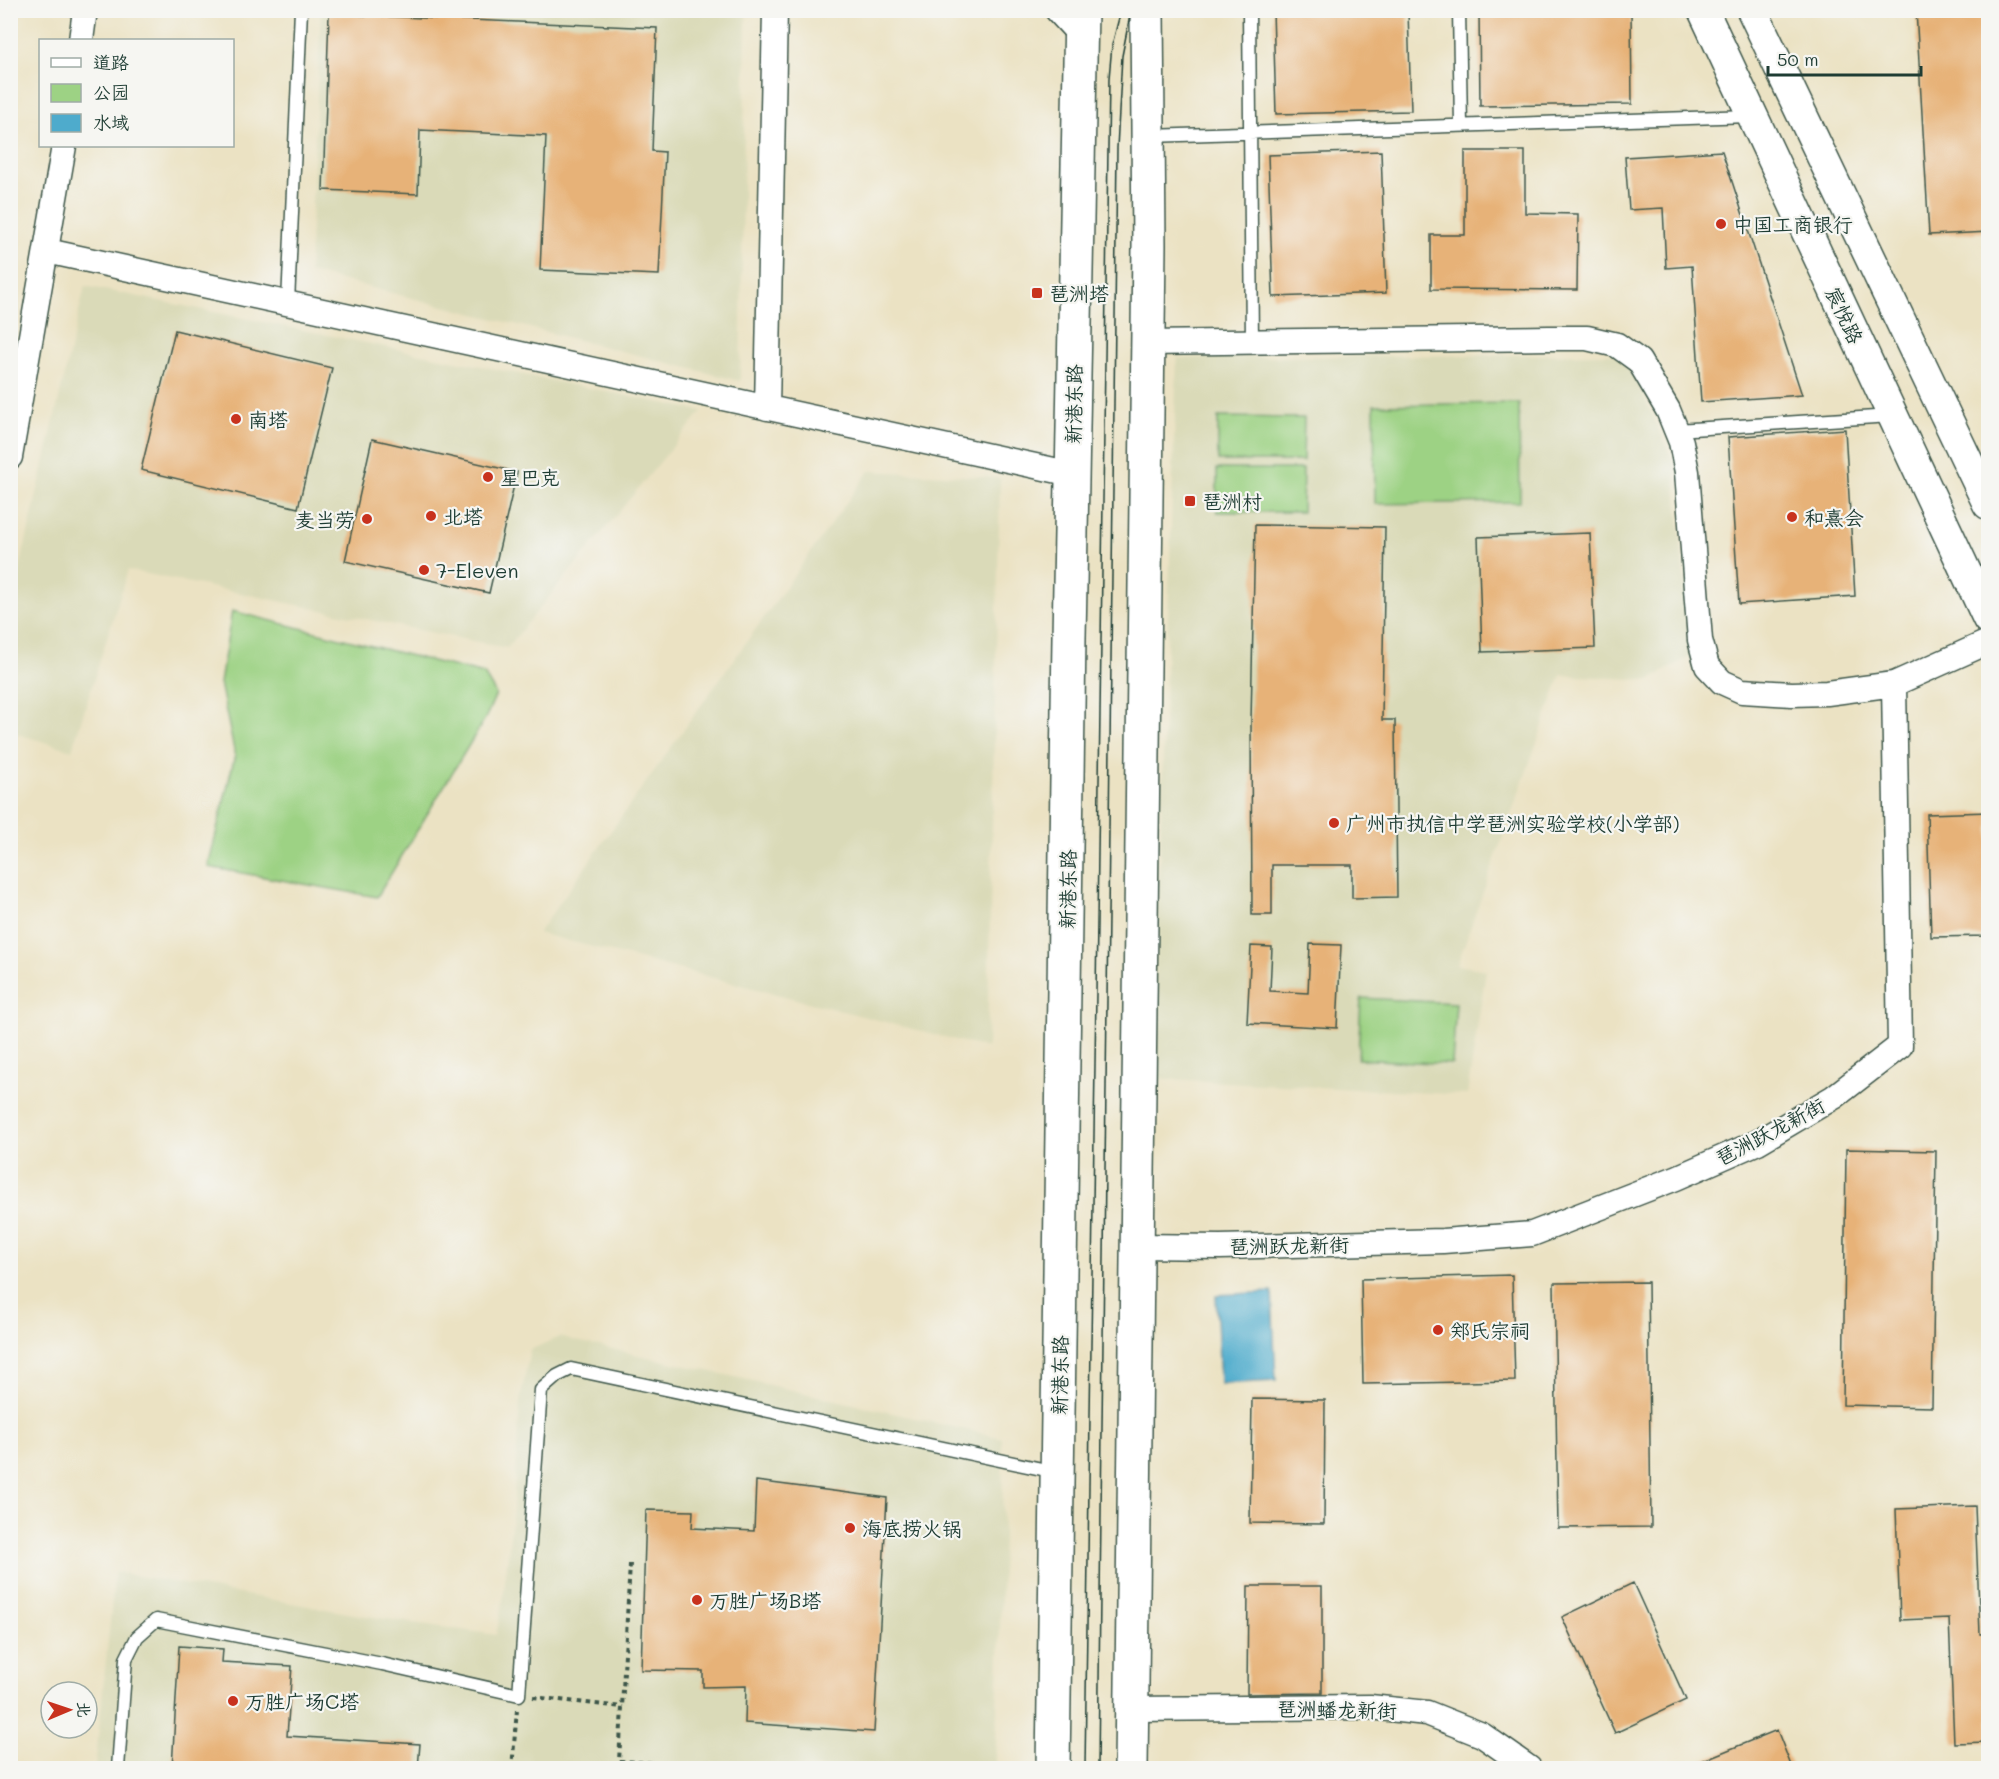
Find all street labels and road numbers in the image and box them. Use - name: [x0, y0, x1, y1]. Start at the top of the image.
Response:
- street label: 宸悦路: [1821, 282, 1870, 349]
- street label: 新港东路: [1059, 363, 1087, 444]
- street label: 新港东路: [1053, 848, 1081, 929]
- street label: 琶洲跃龙新街: [1711, 1091, 1829, 1171]
- street label: 琶洲跃龙新街: [1229, 1231, 1349, 1259]
- street label: 新港东路: [1045, 1334, 1073, 1415]
- street label: 琶洲蟠龙新街: [1277, 1695, 1397, 1723]

